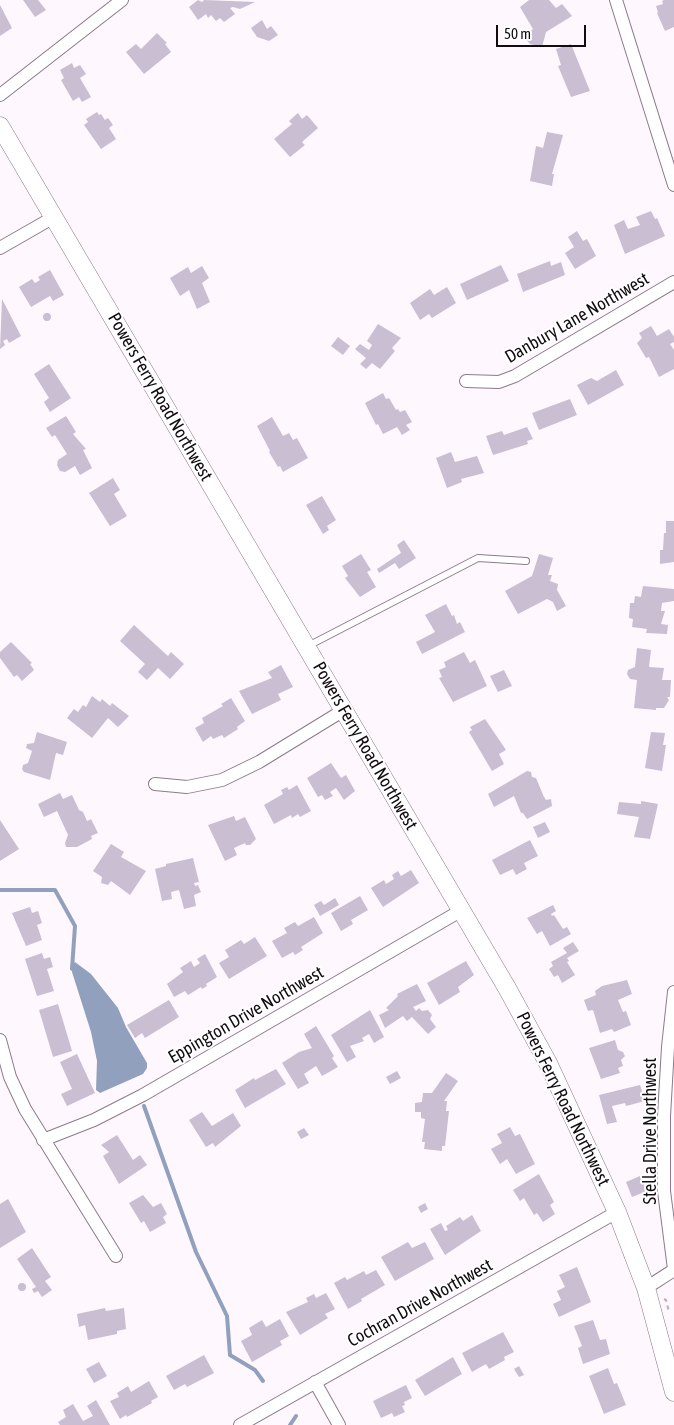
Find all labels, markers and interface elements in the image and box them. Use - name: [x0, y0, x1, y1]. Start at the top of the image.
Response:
- scale bar: [499, 15, 589, 47]
- text: 50 m: [504, 25, 531, 42]
- street label: Danbury Lane Northwest: [501, 268, 653, 368]
- street label: Powers Ferry Road Northwest: [103, 309, 217, 485]
- street label: Powers Ferry Road Northwest: [308, 658, 422, 834]
- street label: Eppington Drive Northwest: [164, 962, 328, 1068]
- street label: Powers Ferry Road Northwest: [512, 1009, 614, 1189]
- street label: Stella Drive Northwest: [639, 1058, 661, 1204]
- street label: Cochran Drive Northwest: [344, 1254, 496, 1352]

